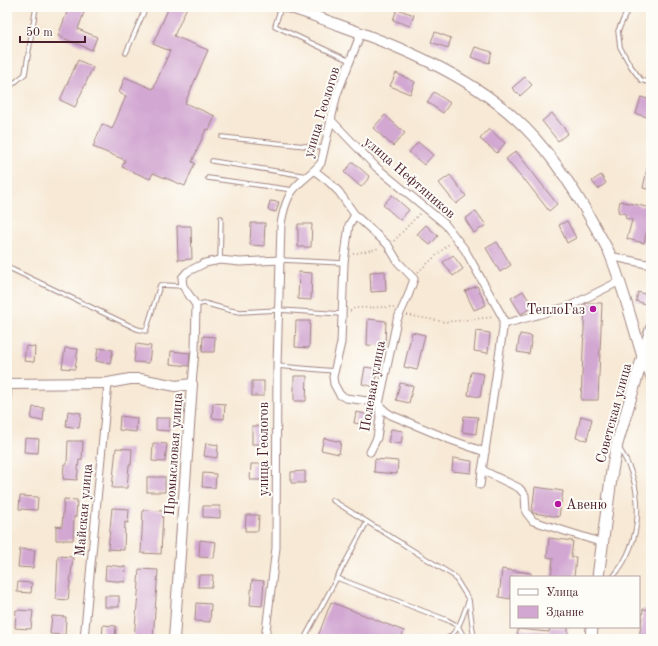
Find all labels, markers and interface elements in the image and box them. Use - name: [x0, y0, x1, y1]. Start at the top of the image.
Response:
- scale bar: [20, 18, 85, 44]
- text: 50 m: [26, 26, 53, 39]
- street label: улица Геологов: [301, 65, 343, 159]
- street label: улица Нефтяников: [360, 134, 458, 222]
- place label: ТеплоГаз: [527, 303, 585, 317]
- marker: ТеплоГаз: [588, 304, 598, 314]
- street label: Полевая улица: [358, 340, 388, 433]
- street label: Советская улица: [594, 362, 634, 465]
- street label: Промысловая улица: [163, 392, 185, 516]
- street label: улица Геологов: [257, 402, 271, 496]
- street label: Майская улица: [73, 463, 95, 557]
- place label: Авеню: [566, 498, 607, 512]
- marker: Авеню: [553, 499, 563, 509]
- legend: [510, 576, 640, 628]
- text: Улица: [546, 587, 579, 599]
- text: Здание: [546, 607, 584, 619]

